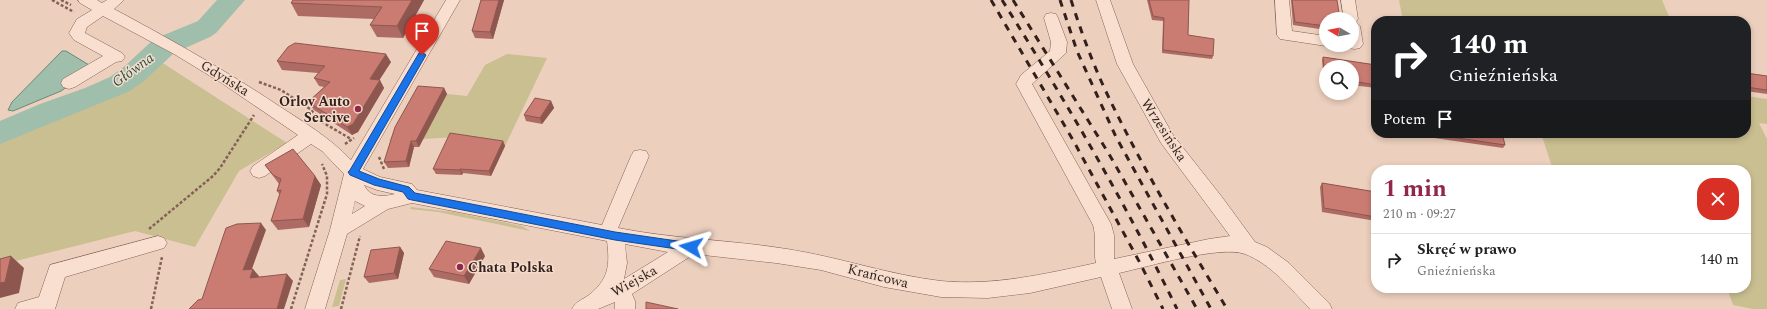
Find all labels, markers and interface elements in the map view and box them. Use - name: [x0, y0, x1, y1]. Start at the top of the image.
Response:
- north arrow: [1319, 12, 1359, 52]
- map controls: [1319, 12, 1359, 100]
- pin: [405, 14, 439, 55]
- icon: arrive: [411, 20, 433, 42]
- text: 140 m: [1449, 23, 1528, 66]
- icon: right: [1383, 32, 1435, 84]
- water label: Główna: [107, 47, 159, 93]
- street label: Gdyńska: [197, 55, 254, 101]
- button: search: [1319, 60, 1359, 100]
- text: Gnieźnieńska: [1449, 62, 1558, 89]
- place label: Orlov Auto Sercive: [279, 91, 350, 128]
- street label: Wrzesińska: [1136, 94, 1192, 166]
- marker: Orlov Auto Sercive: [353, 104, 363, 114]
- text: Potem: [1383, 108, 1426, 131]
- icon: arrive: [1434, 108, 1456, 130]
- text: 1 min: [1383, 171, 1447, 207]
- button: close: [1697, 178, 1739, 220]
- text: 210 m · 09:27: [1383, 204, 1456, 224]
- position arrow: [670, 226, 712, 268]
- text: Skręć w prawo: [1417, 238, 1516, 261]
- text: 140 m: [1700, 248, 1739, 271]
- icon: right: [1383, 249, 1405, 271]
- place label: Chata Polska: [468, 257, 554, 278]
- street label: Krańcowa: [845, 258, 911, 294]
- street label: Wiejska: [607, 260, 661, 302]
- text: Gnieźnieńska: [1417, 261, 1496, 281]
- marker: Chata Polska: [455, 262, 465, 272]

